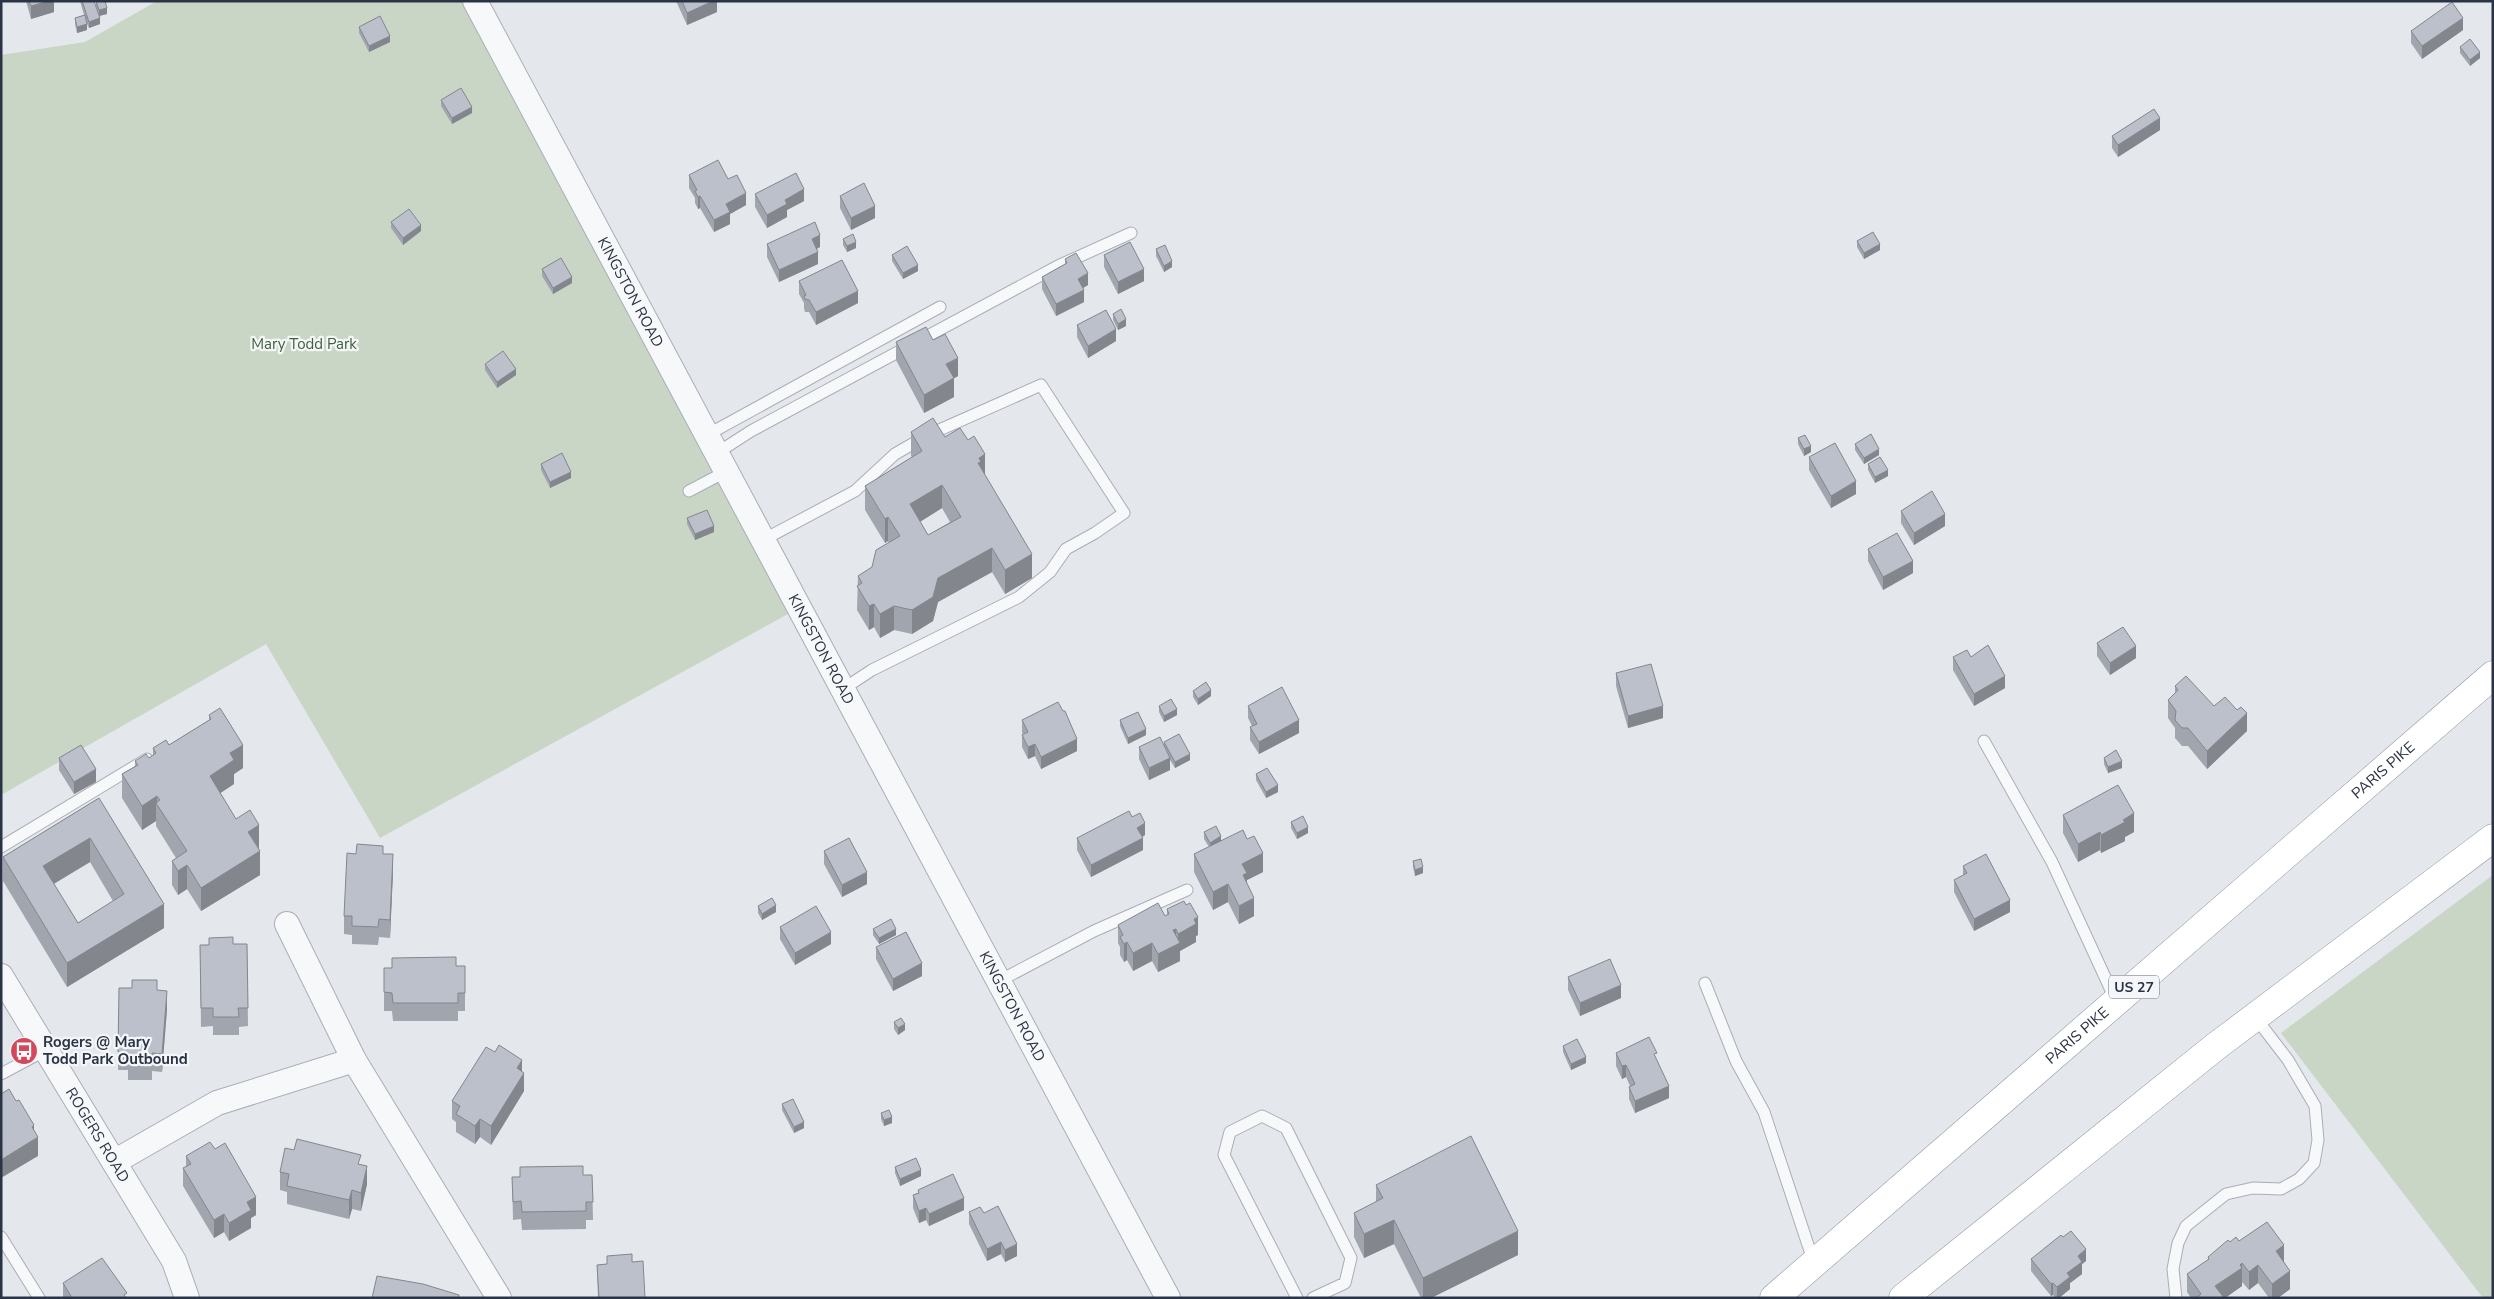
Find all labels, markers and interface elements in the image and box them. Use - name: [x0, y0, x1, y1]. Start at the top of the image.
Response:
- street label: KINGSTON ROAD: [593, 233, 668, 351]
- park label: Mary Todd Park: [251, 334, 357, 354]
- street label: KINGSTON ROAD: [784, 591, 859, 708]
- street label: PARIS PIKE: [2347, 737, 2419, 803]
- street label: KINGSTON ROAD: [975, 948, 1050, 1065]
- road number: US 27: [2109, 976, 2159, 999]
- street label: PARIS PIKE: [2041, 1002, 2113, 1068]
- place label: Rogers @ Mary Todd Park Outbound: [43, 1032, 188, 1069]
- bus stop icon: Rogers @ Mary Todd Park Outbound: [9, 1036, 39, 1066]
- street label: ROGERS ROAD: [61, 1084, 134, 1186]

